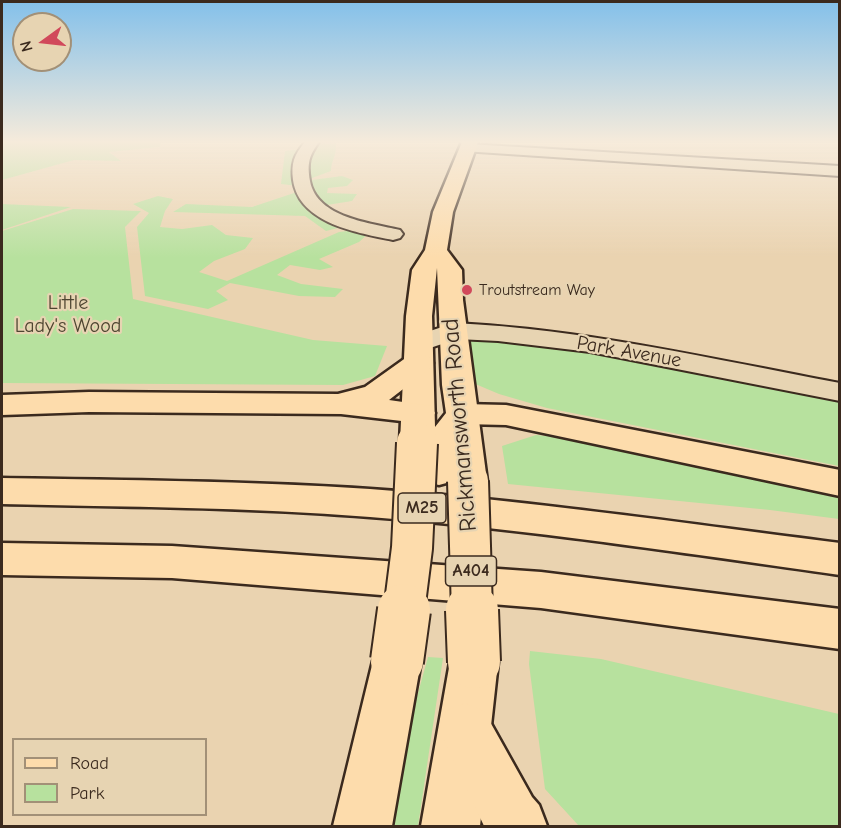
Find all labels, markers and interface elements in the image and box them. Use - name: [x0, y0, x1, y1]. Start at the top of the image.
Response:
- north arrow: [12, 12, 72, 72]
- text: N: [17, 39, 37, 54]
- place label: Troutstream Way: [479, 280, 595, 300]
- marker: Troutstream Way: [460, 283, 474, 297]
- park label: Little Lady's Wood: [15, 291, 121, 338]
- street label: Rickmansworth Road: [436, 317, 484, 533]
- street label: Park Avenue: [575, 331, 683, 373]
- road number: M25: [398, 493, 446, 523]
- road number: A404: [446, 556, 496, 586]
- legend: [12, 738, 207, 816]
- text: Road: [70, 753, 109, 774]
- text: Park: [70, 783, 104, 804]

